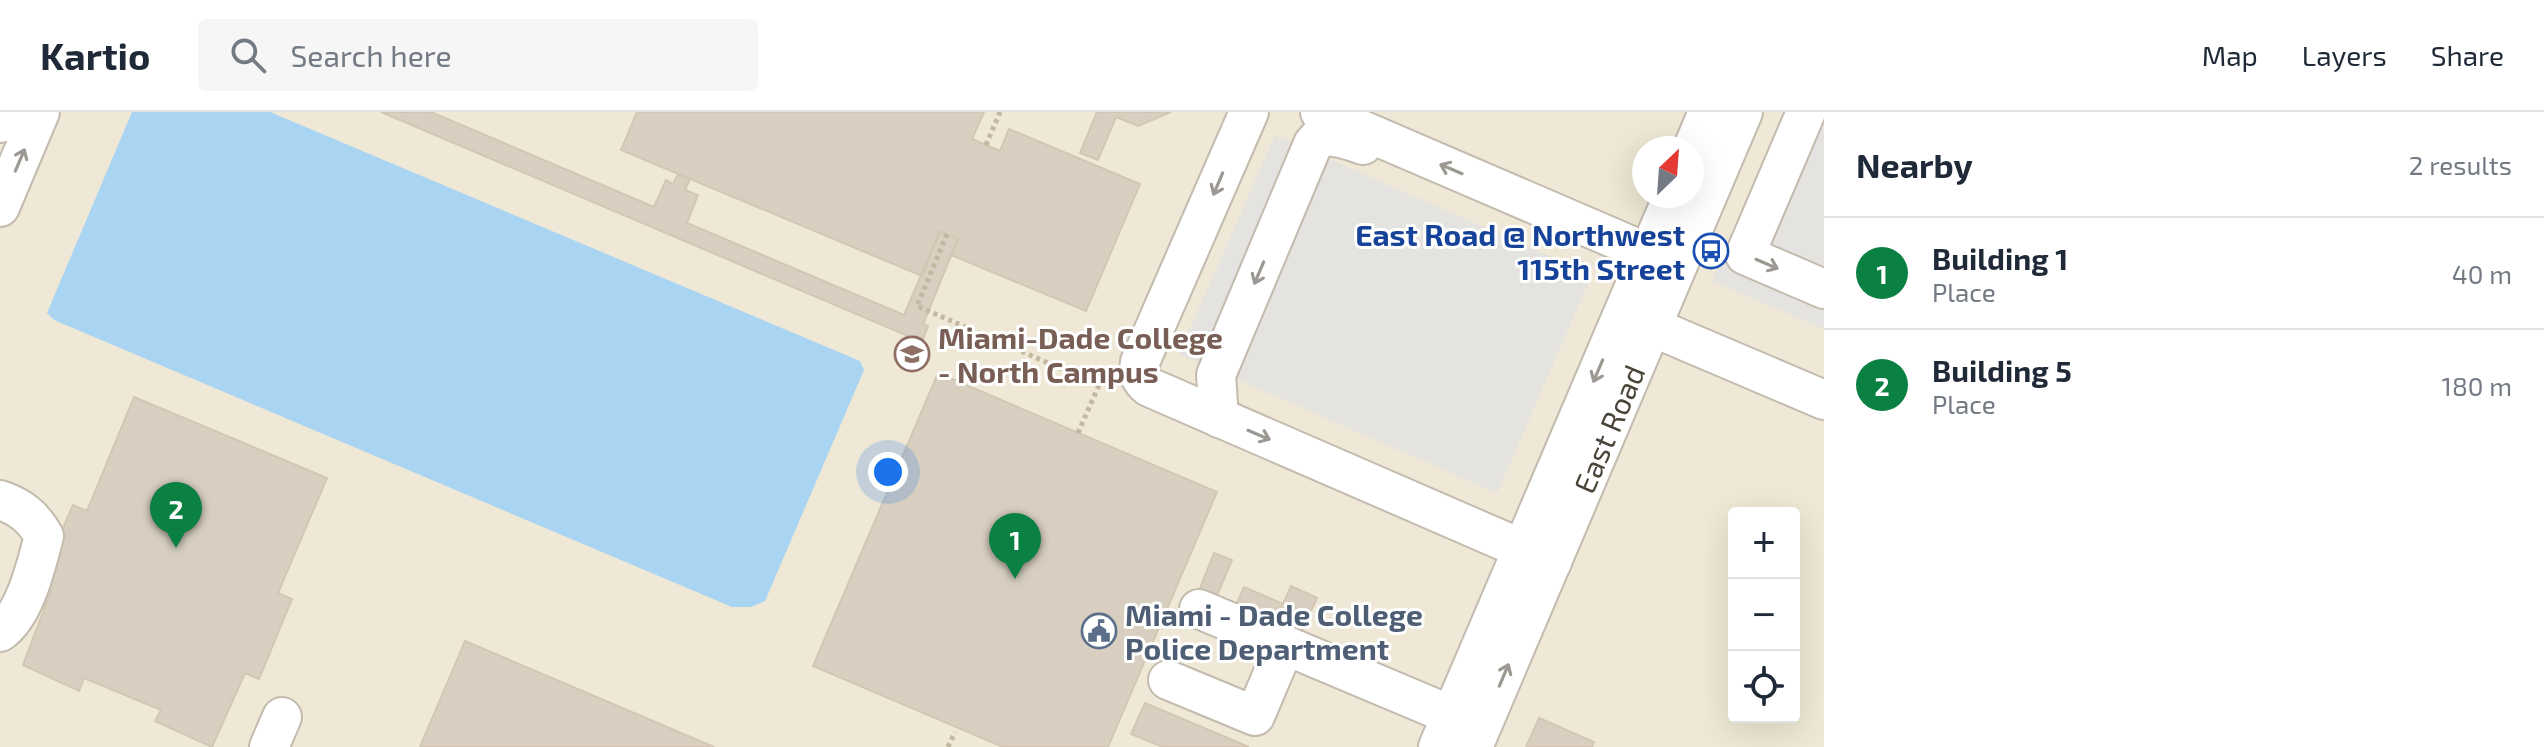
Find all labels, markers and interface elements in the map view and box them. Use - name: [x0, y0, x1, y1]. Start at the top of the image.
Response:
- search box: [198, 19, 758, 91]
- text: Kartio: [40, 32, 150, 78]
- icon: search: [226, 33, 270, 77]
- text: Search here: [290, 37, 452, 73]
- text: Map: [2202, 38, 2258, 72]
- text: Layers: [2302, 38, 2387, 72]
- text: Share: [2431, 38, 2504, 72]
- north arrow: [1632, 136, 1704, 208]
- text: Nearby: [1856, 144, 1973, 185]
- one-way arrow: [14, 148, 29, 172]
- text: 2 results: [2409, 149, 2512, 180]
- one-way arrow: [1440, 160, 1464, 175]
- one-way arrow: [1210, 171, 1225, 195]
- place label: East Road @ Northwest 115th Street: [1355, 216, 1685, 286]
- bus stop icon: East Road @ Northwest 115th Street: [1692, 232, 1730, 270]
- text: Building 1: [1932, 240, 2068, 276]
- one-way arrow: [1754, 258, 1779, 273]
- text: 1: [1876, 258, 1888, 289]
- text: 40 m: [2452, 258, 2512, 289]
- one-way arrow: [1250, 260, 1265, 285]
- text: Place: [1932, 276, 1996, 307]
- place label: Miami-Dade College - North Campus: [938, 319, 1223, 389]
- school or university icon: Miami-Dade College - North Campus: [893, 335, 931, 373]
- text: Building 5: [1932, 352, 2072, 388]
- one-way arrow: [1590, 358, 1605, 383]
- street label: East Road: [1565, 359, 1652, 498]
- text: 2: [1874, 370, 1890, 401]
- text: 180 m: [2442, 370, 2512, 401]
- text: Place: [1932, 388, 1996, 419]
- one-way arrow: [1246, 429, 1271, 444]
- your location: [868, 452, 908, 492]
- pin: 2: [150, 482, 202, 548]
- map controls: [1728, 507, 1800, 723]
- button: +: [1728, 507, 1800, 579]
- pin: 1: [989, 513, 1041, 579]
- button: −: [1728, 579, 1800, 651]
- place label: Miami - Dade College Police Department: [1125, 596, 1423, 666]
- public building icon: Miami - Dade College Police Department: [1080, 612, 1118, 650]
- button: locate: [1728, 651, 1800, 723]
- one-way arrow: [1497, 663, 1512, 688]

